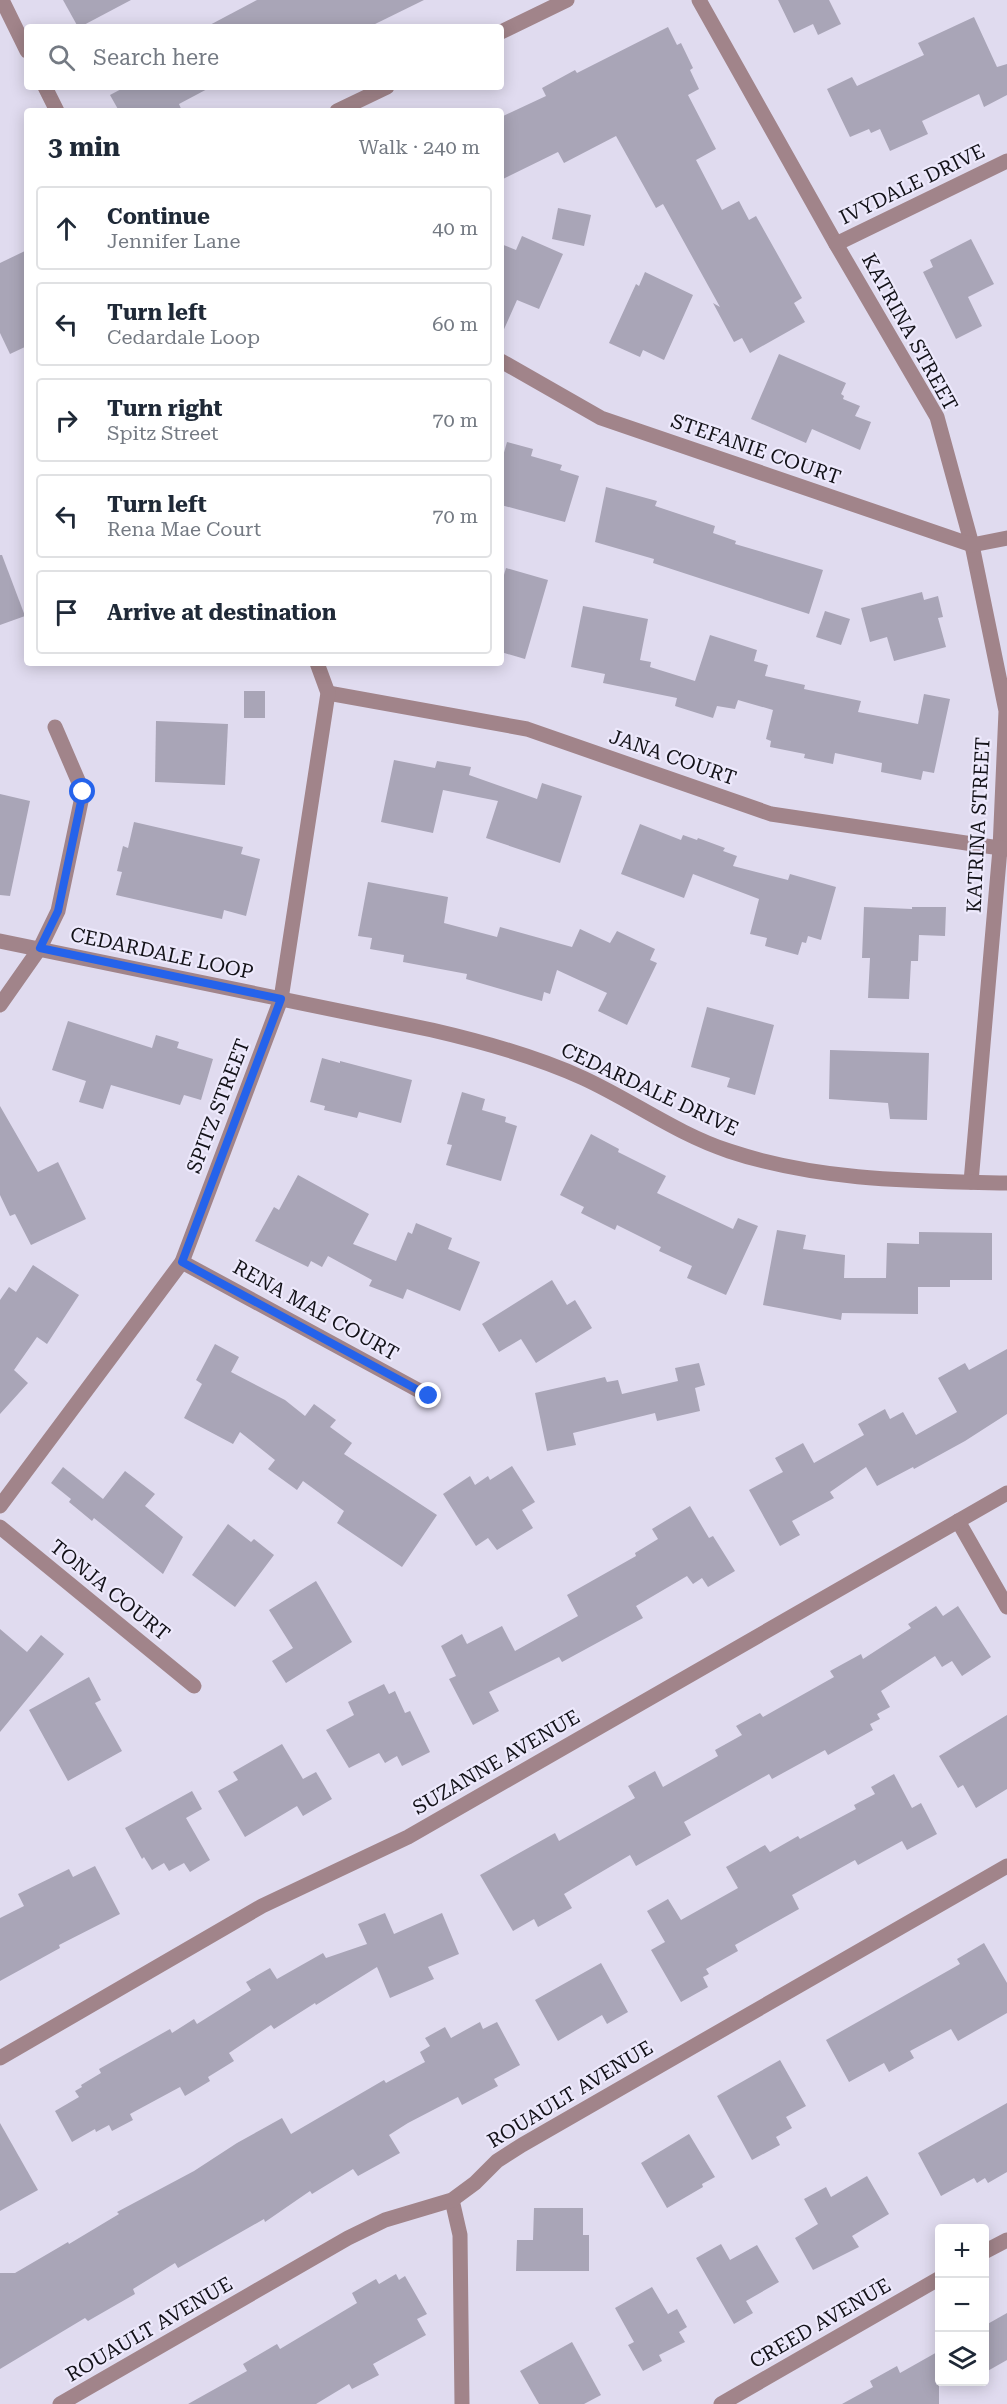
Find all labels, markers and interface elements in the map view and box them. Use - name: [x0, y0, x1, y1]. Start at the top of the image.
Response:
- search box: [24, 24, 504, 90]
- icon: search: [45, 41, 78, 74]
- text: Search here: [93, 45, 219, 70]
- text: 3 min: [48, 132, 120, 162]
- text: Walk · 240 m: [359, 135, 480, 159]
- street label: IVYDALE DRIVE: [836, 138, 988, 230]
- text: Continue: [107, 204, 210, 229]
- icon: ahead: [50, 212, 83, 245]
- text: 40 m: [432, 216, 478, 240]
- text: Jennifer Lane: [107, 229, 240, 253]
- street label: KATRINA STREET: [857, 249, 963, 415]
- text: Turn left: [107, 300, 207, 325]
- icon: left: [50, 308, 83, 341]
- text: 60 m: [432, 312, 478, 336]
- text: Cedardale Loop: [107, 325, 260, 349]
- text: Turn right: [107, 396, 222, 421]
- icon: right: [50, 404, 83, 437]
- text: 70 m: [432, 408, 478, 432]
- street label: STEFANIE COURT: [668, 409, 844, 489]
- text: Spitz Street: [107, 421, 218, 445]
- text: Turn left: [107, 492, 207, 517]
- icon: left: [50, 500, 83, 533]
- text: 70 m: [432, 504, 478, 528]
- text: Rena Mae Court: [107, 517, 261, 541]
- icon: arrive: [50, 596, 83, 629]
- text: Arrive at destination: [107, 600, 336, 625]
- street label: JANA COURT: [606, 724, 740, 790]
- street label: KATRINA STREET: [961, 736, 995, 914]
- route start: [69, 778, 95, 804]
- street label: CEDARDALE LOOP: [68, 922, 256, 984]
- street label: SPITZ STREET: [181, 1035, 255, 1177]
- street label: CEDARDALE DRIVE: [557, 1037, 743, 1141]
- street label: RENA MAE COURT: [229, 1255, 403, 1365]
- route end: [415, 1382, 441, 1408]
- street label: TONJA COURT: [45, 1534, 175, 1646]
- street label: SUZANNE AVENUE: [408, 1704, 584, 1820]
- street label: ROUAULT AVENUE: [483, 2035, 657, 2153]
- map controls: [935, 2224, 989, 2386]
- button: +: [935, 2224, 989, 2278]
- street label: ROUAULT AVENUE: [61, 2271, 237, 2387]
- street label: CREED AVENUE: [745, 2273, 895, 2373]
- button: −: [935, 2278, 989, 2332]
- button: layers: [935, 2332, 989, 2386]

